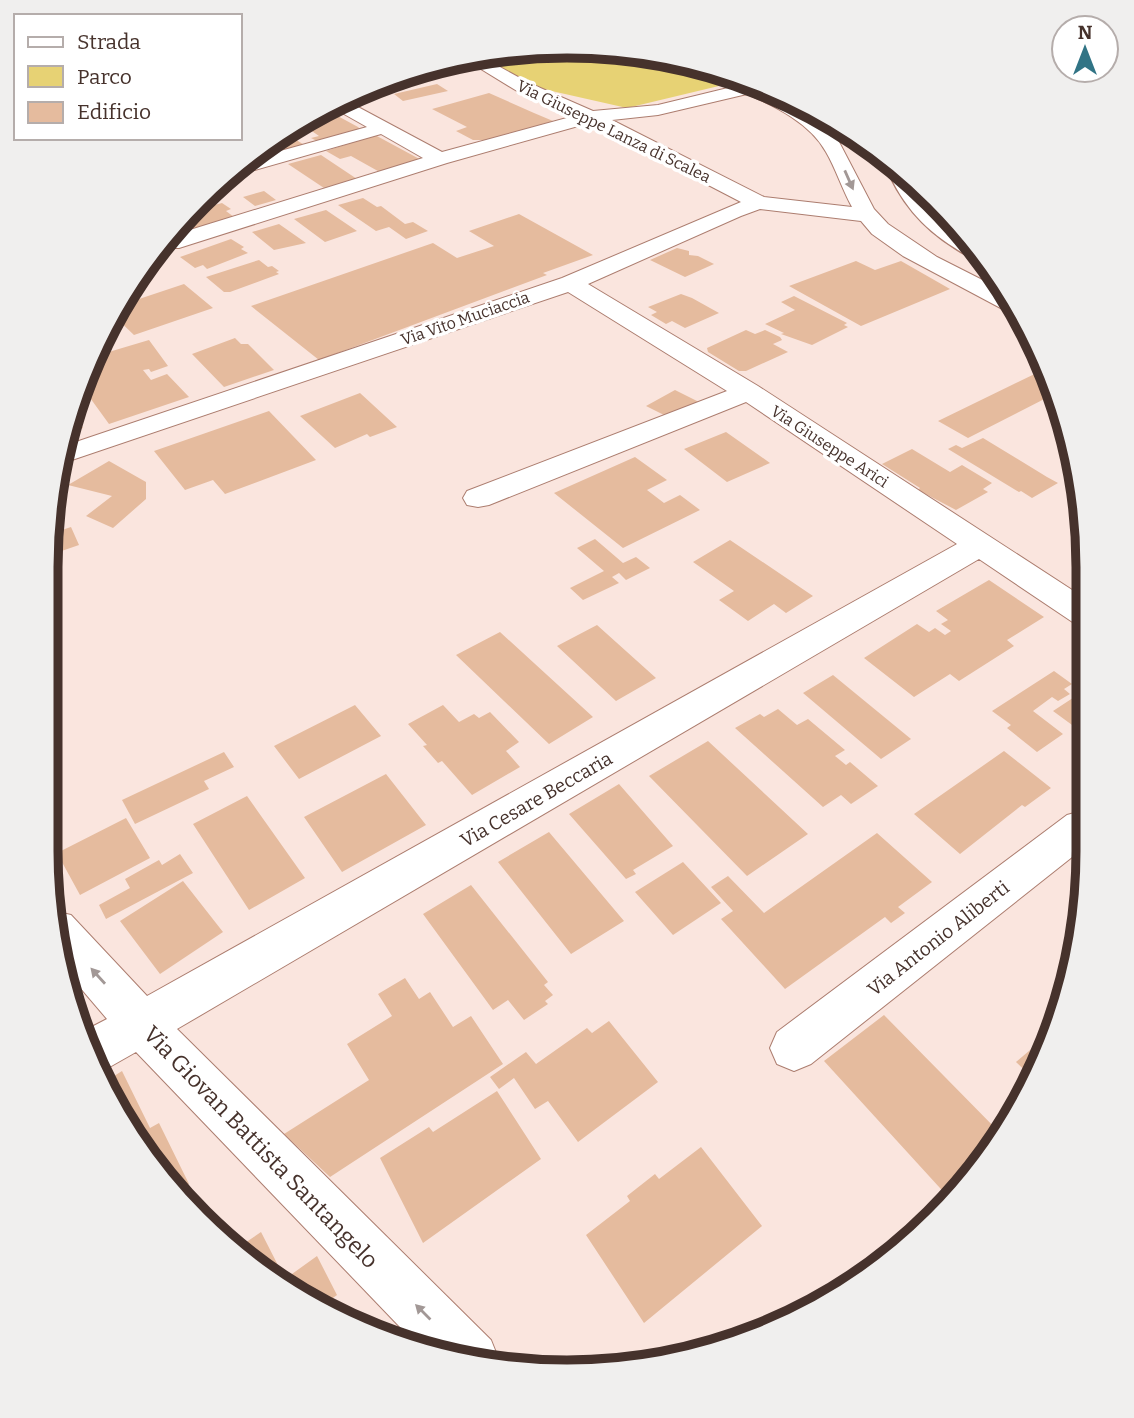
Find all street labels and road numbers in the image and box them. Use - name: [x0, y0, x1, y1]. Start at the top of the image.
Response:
- street label: Via Giuseppe Lanza di Scalea: [514, 76, 714, 187]
- street label: Via Vito Muciaccia: [398, 287, 532, 349]
- street label: Via Giuseppe Arici: [767, 401, 892, 492]
- street label: Via Cesare Beccaria: [456, 746, 617, 852]
- street label: Via Antonio Aliberti: [863, 876, 1014, 1001]
- street label: Via Giovan Battista Santangelo: [138, 1020, 384, 1274]

